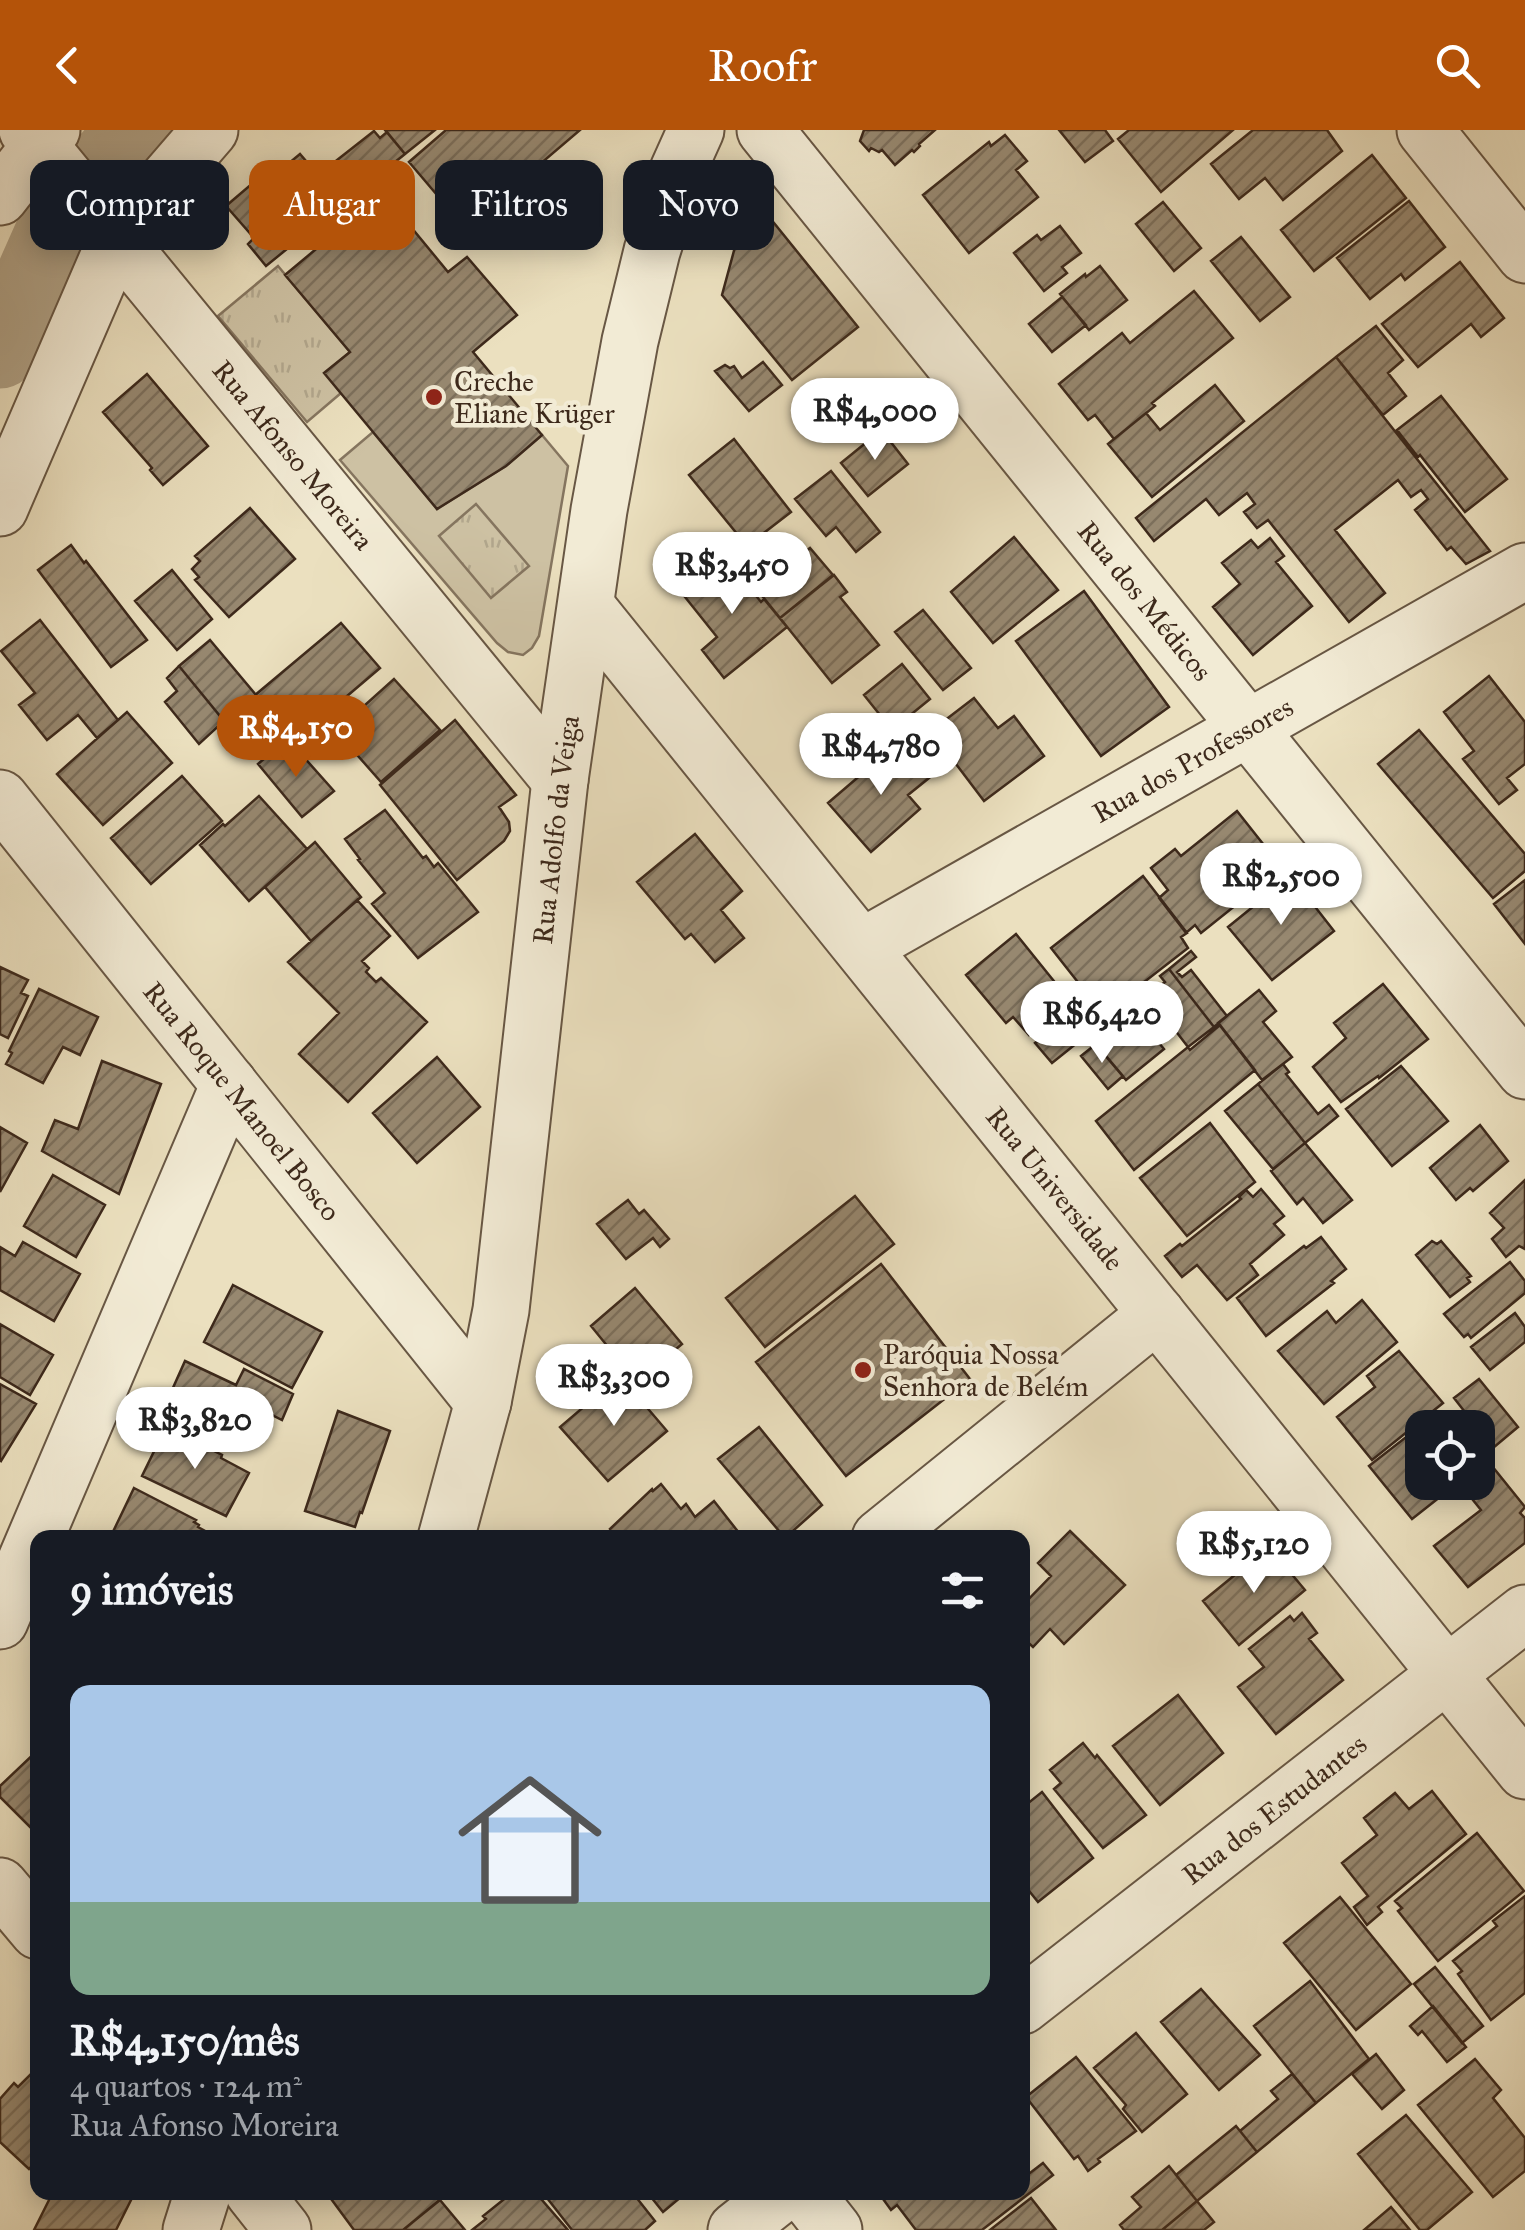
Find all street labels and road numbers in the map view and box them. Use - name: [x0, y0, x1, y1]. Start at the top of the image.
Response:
- street label: Rua Afonso Moreira: [205, 353, 381, 557]
- street label: Rua dos Médicos: [1070, 514, 1220, 688]
- street label: Rua dos Professores: [1086, 689, 1299, 831]
- street label: Rua Adolfo da Veiga: [525, 713, 587, 946]
- street label: Rua Roque Manoel Bosco: [136, 975, 348, 1228]
- street label: Rua Universidade: [978, 1099, 1132, 1278]
- street label: Rua dos Estudantes: [1175, 1726, 1374, 1892]

